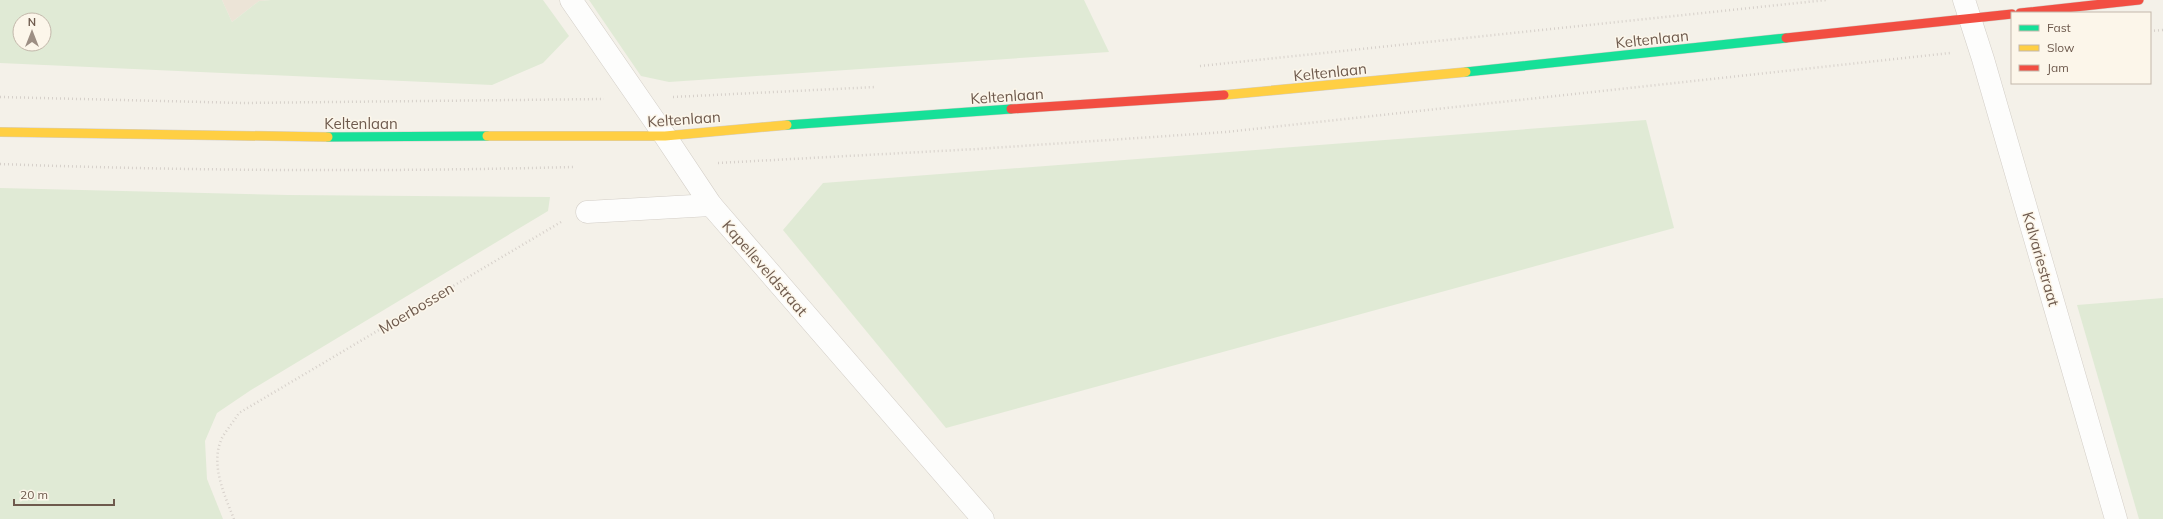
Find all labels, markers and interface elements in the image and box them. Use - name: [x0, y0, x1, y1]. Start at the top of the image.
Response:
- north arrow: [12, 12, 52, 52]
- legend: [2011, 12, 2151, 84]
- text: N: [28, 15, 36, 29]
- text: Fast: [2047, 20, 2071, 35]
- street label: Keltenlaan: [1614, 26, 1690, 52]
- text: Slow: [2047, 40, 2075, 55]
- street label: Keltenlaan: [1292, 59, 1368, 85]
- text: Jam: [2047, 60, 2069, 75]
- street label: Keltenlaan: [970, 84, 1044, 108]
- street label: Keltenlaan: [647, 107, 721, 131]
- street label: Keltenlaan: [324, 114, 398, 133]
- street label: Kalvariestraat: [2018, 210, 2064, 308]
- street label: Kapelleveldstraat: [718, 216, 812, 320]
- street label: Moerbossen: [375, 278, 457, 338]
- scale bar: [14, 481, 114, 507]
- text: 20 m: [20, 487, 48, 502]

